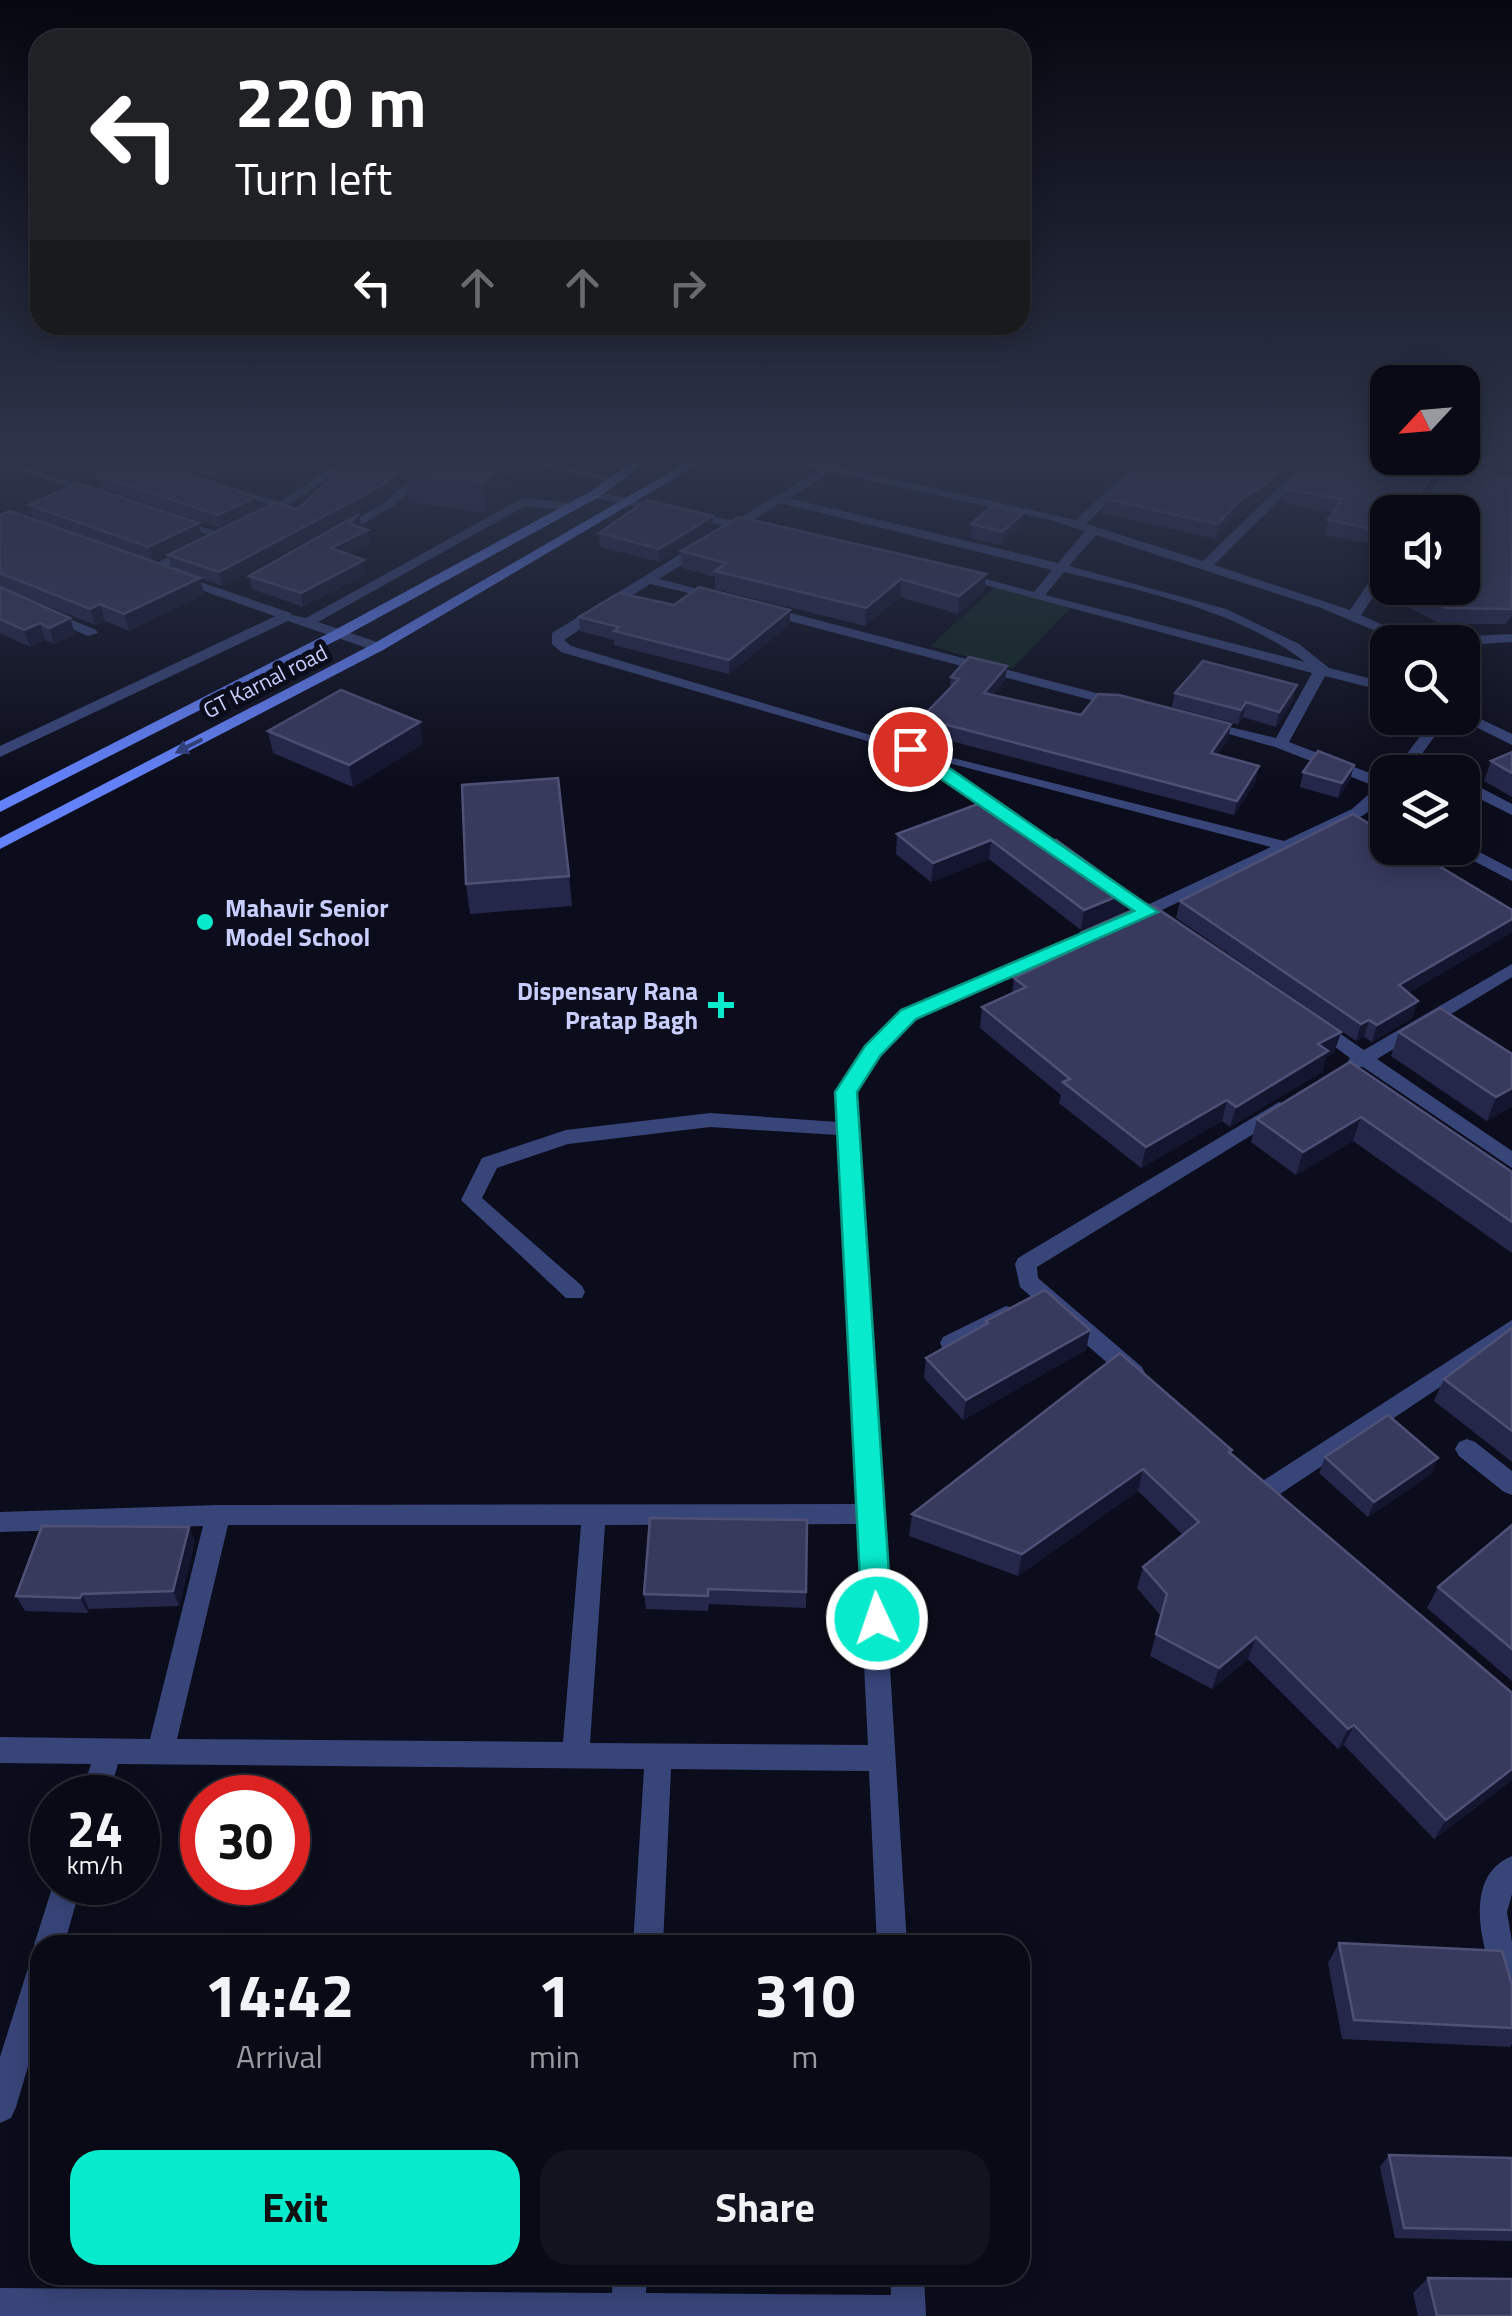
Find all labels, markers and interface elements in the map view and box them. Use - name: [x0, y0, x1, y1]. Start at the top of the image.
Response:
- text: 220 m: [235, 48, 427, 154]
- icon: left: [70, 70, 200, 200]
- text: Turn left: [235, 144, 392, 212]
- icon: left: [345, 260, 400, 315]
- icon: ahead: [450, 260, 505, 315]
- icon: ahead: [555, 260, 610, 315]
- icon: right: [660, 260, 715, 315]
- north arrow: [1370, 365, 1480, 475]
- map controls: [1370, 365, 1480, 865]
- button: sound: [1370, 495, 1480, 605]
- button: search: [1370, 625, 1480, 735]
- street label: GT Karnal road: [197, 635, 333, 727]
- pin: [868, 707, 953, 792]
- icon: arrive: [883, 722, 938, 777]
- one-way arrow: [175, 737, 204, 754]
- button: layers: [1370, 755, 1480, 865]
- place label: Mahavir Senior Model School: [225, 889, 389, 956]
- marker: Mahavir Senior Model School: [194, 911, 216, 933]
- place label: Dispensary Rana Pratap Bagh: [517, 972, 698, 1039]
- marker: Dispensary Rana Pratap Bagh: [708, 992, 734, 1018]
- position arrow: [825, 1567, 929, 1671]
- speed limit sign: 30: [180, 1775, 310, 1905]
- text: 24: [67, 1790, 123, 1866]
- text: km/h: [67, 1846, 123, 1884]
- text: 14:42: [205, 1949, 354, 2040]
- text: 1: [538, 1949, 571, 2040]
- text: 310: [755, 1949, 855, 2040]
- text: Arrival: [236, 2032, 323, 2080]
- text: min: [529, 2032, 580, 2080]
- text: m: [792, 2032, 818, 2080]
- button: Exit: [70, 2150, 520, 2265]
- button: Share: [540, 2150, 990, 2265]

